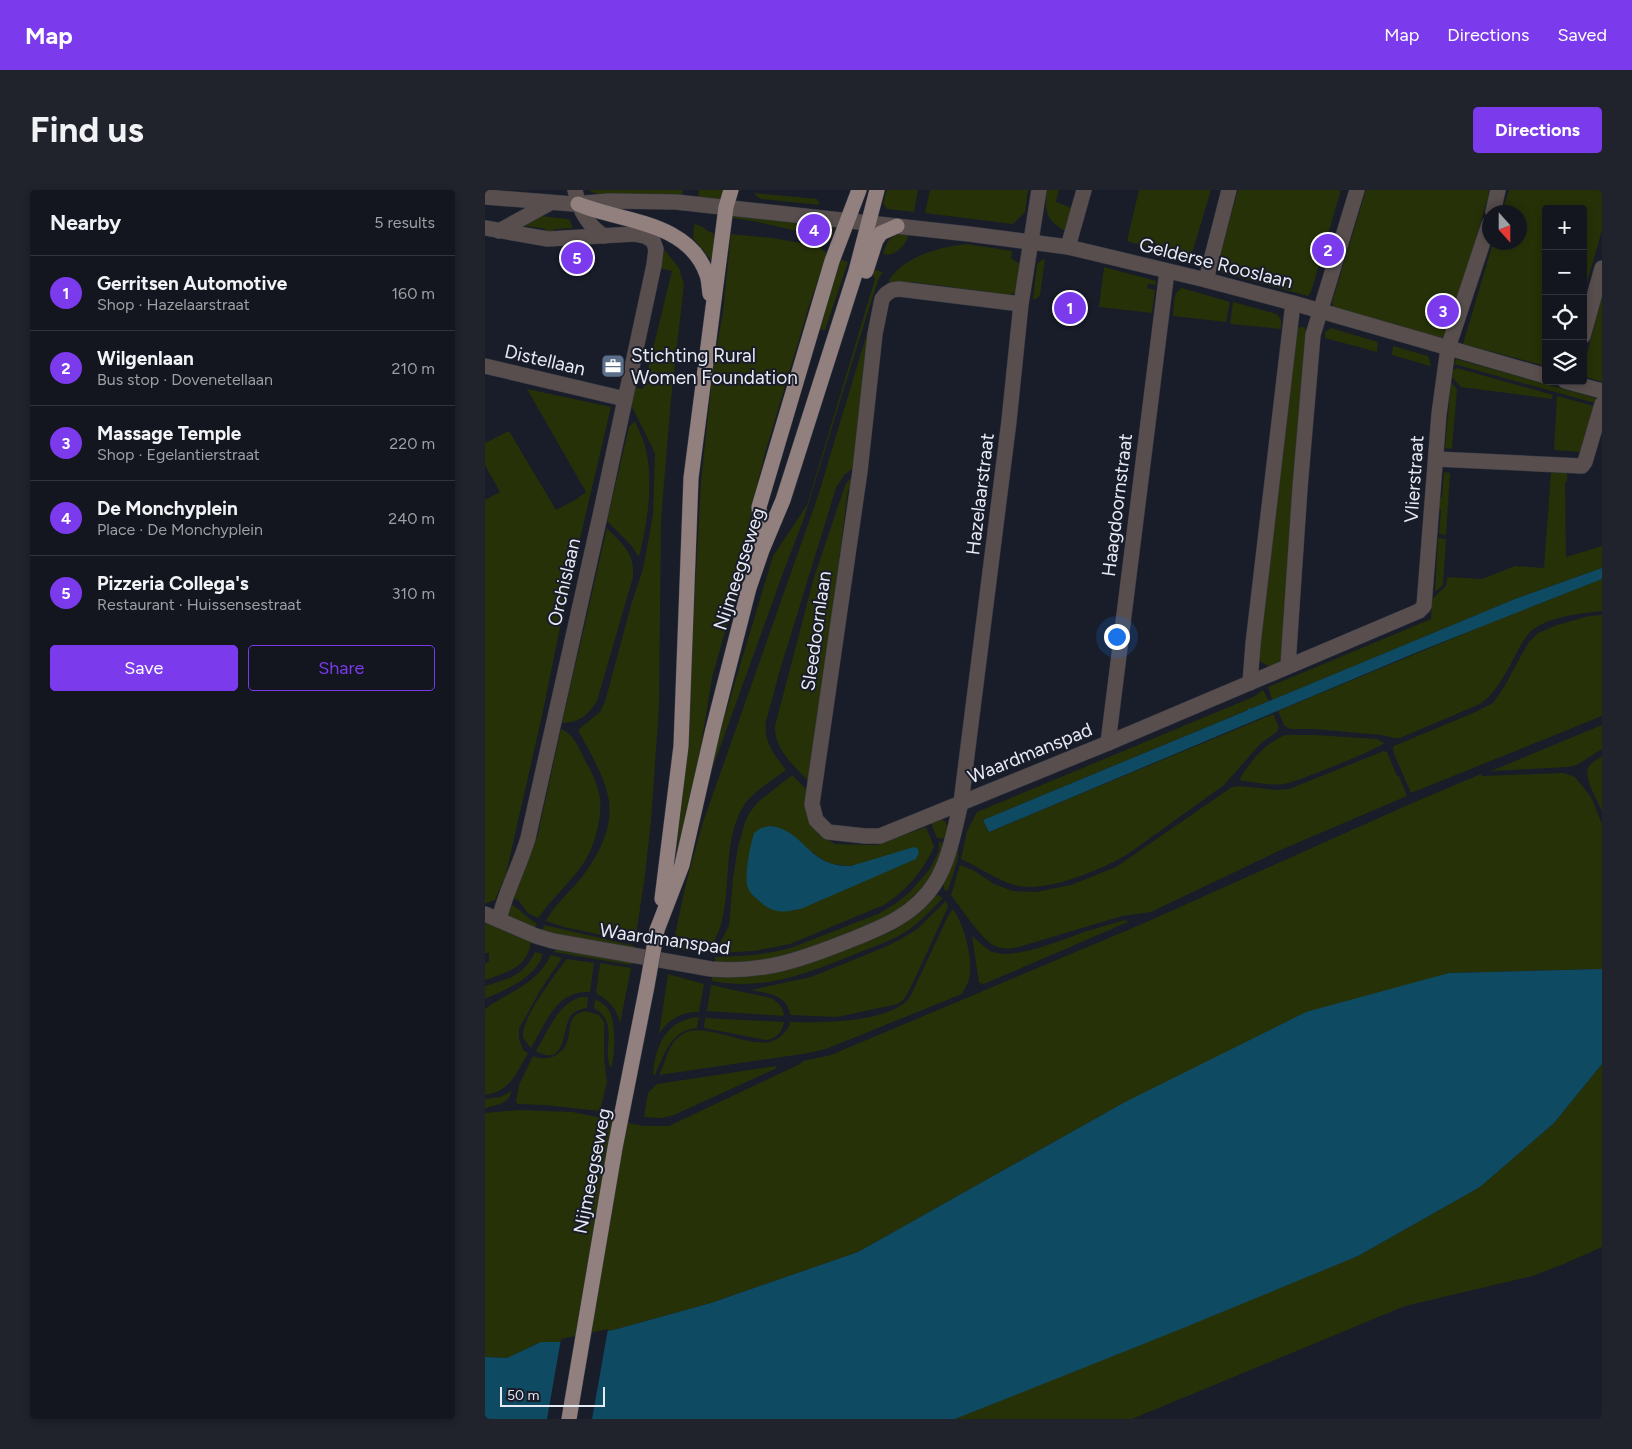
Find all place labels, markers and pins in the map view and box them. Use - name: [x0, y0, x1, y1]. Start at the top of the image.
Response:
- pin: 4: [798, 211, 830, 249]
- pin: 2: [1312, 231, 1344, 269]
- pin: 5: [561, 239, 593, 277]
- pin: 1: [1054, 289, 1086, 327]
- pin: 3: [1427, 292, 1459, 330]
- place label: Stichting Rural Women Foundation: [631, 344, 798, 389]
- office icon: Stichting Rural Women Foundation: [600, 353, 626, 379]

